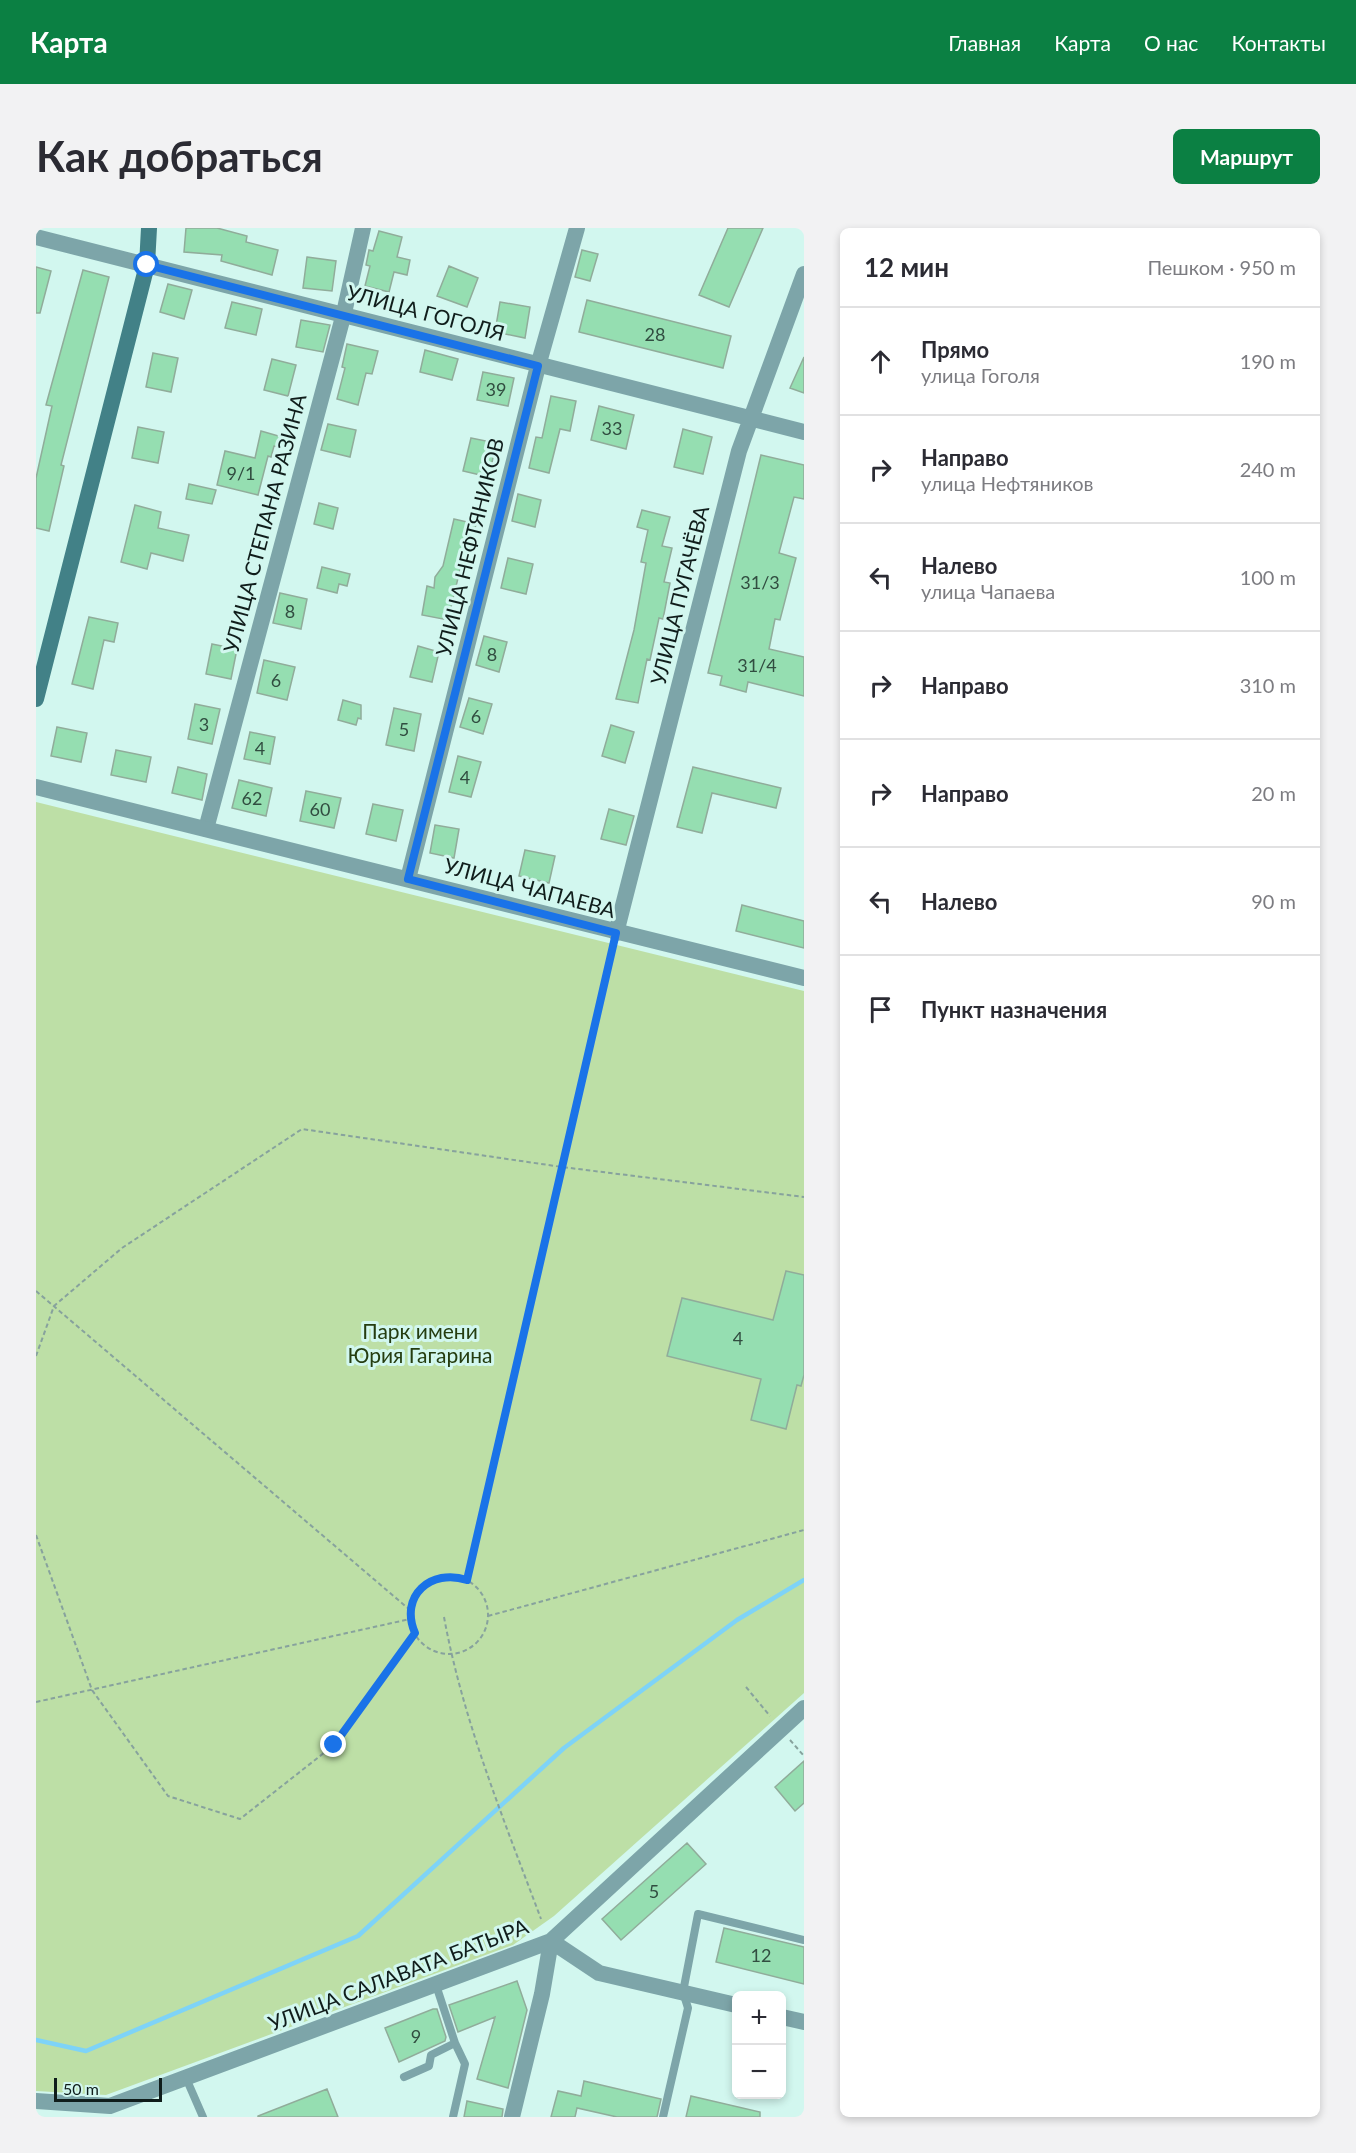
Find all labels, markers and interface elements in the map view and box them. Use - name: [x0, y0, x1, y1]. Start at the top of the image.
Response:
- text: Карта: [30, 25, 108, 59]
- text: Главная: [948, 30, 1021, 55]
- text: Карта: [1054, 30, 1111, 55]
- text: О нас: [1144, 30, 1198, 55]
- text: Контакты: [1231, 30, 1326, 55]
- button: Маршрут: [1173, 129, 1320, 184]
- text: Как добраться: [36, 131, 323, 181]
- route start: [133, 251, 159, 277]
- text: 12 мин: [864, 251, 949, 283]
- text: Пешком · 950 m: [1147, 255, 1296, 279]
- street label: УЛИЦА ГОГОЛЯ: [344, 279, 508, 345]
- house number: 28: [645, 323, 665, 345]
- text: Прямо: [921, 336, 989, 363]
- icon: ahead: [864, 345, 897, 378]
- text: 190 m: [1240, 349, 1296, 373]
- text: улица Гоголя: [921, 363, 1040, 387]
- house number: 39: [486, 378, 506, 400]
- street label: УЛИЦА СТЕПАНА РАЗИНА: [217, 390, 311, 655]
- house number: 33: [602, 417, 622, 439]
- street label: УЛИЦА НЕФТЯНИКОВ: [430, 435, 508, 659]
- text: Направо: [921, 444, 1009, 471]
- icon: right: [864, 453, 897, 486]
- text: 240 m: [1240, 457, 1296, 481]
- house number: 9/1: [226, 462, 256, 484]
- text: улица Нефтяников: [921, 471, 1093, 495]
- street label: УЛИЦА ПУГАЧЁВА: [645, 502, 714, 687]
- text: Налево: [921, 552, 997, 579]
- icon: left: [864, 561, 897, 594]
- text: 100 m: [1240, 565, 1296, 589]
- house number: 31/3: [740, 571, 780, 593]
- text: улица Чапаева: [921, 579, 1055, 603]
- house number: 8: [285, 600, 295, 622]
- house number: 8: [487, 643, 497, 665]
- house number: 31/4: [737, 654, 777, 676]
- house number: 6: [271, 669, 281, 691]
- icon: right: [864, 669, 897, 702]
- text: Направо: [921, 672, 1009, 699]
- text: 310 m: [1240, 673, 1296, 697]
- house number: 6: [471, 705, 481, 727]
- house number: 3: [199, 713, 209, 735]
- house number: 5: [399, 718, 409, 740]
- house number: 4: [255, 737, 265, 759]
- house number: 4: [460, 766, 470, 788]
- icon: right: [864, 777, 897, 810]
- text: Направо: [921, 780, 1009, 807]
- text: 20 m: [1251, 781, 1296, 805]
- house number: 62: [242, 787, 262, 809]
- house number: 60: [310, 798, 330, 820]
- street label: УЛИЦА ЧАПАЕВА: [442, 852, 619, 922]
- icon: left: [864, 885, 897, 918]
- text: Налево: [921, 888, 997, 915]
- text: 90 m: [1251, 889, 1296, 913]
- icon: arrive: [864, 993, 897, 1026]
- text: Пункт назначения: [921, 996, 1107, 1023]
- park label: Парк имени Юрия Гагарина: [348, 1318, 493, 1367]
- house number: 4: [733, 1327, 743, 1349]
- route end: [320, 1731, 346, 1757]
- house number: 5: [649, 1880, 659, 1902]
- street label: УЛИЦА САЛАВАТА БАТЫРА: [265, 1913, 532, 2035]
- house number: 12: [751, 1944, 771, 1966]
- map controls: [732, 1991, 786, 2099]
- button: +: [732, 1991, 786, 2045]
- house number: 9: [411, 2025, 421, 2047]
- button: −: [732, 2045, 786, 2099]
- scale bar: [54, 2075, 162, 2102]
- text: 50 m: [63, 2079, 99, 2098]

